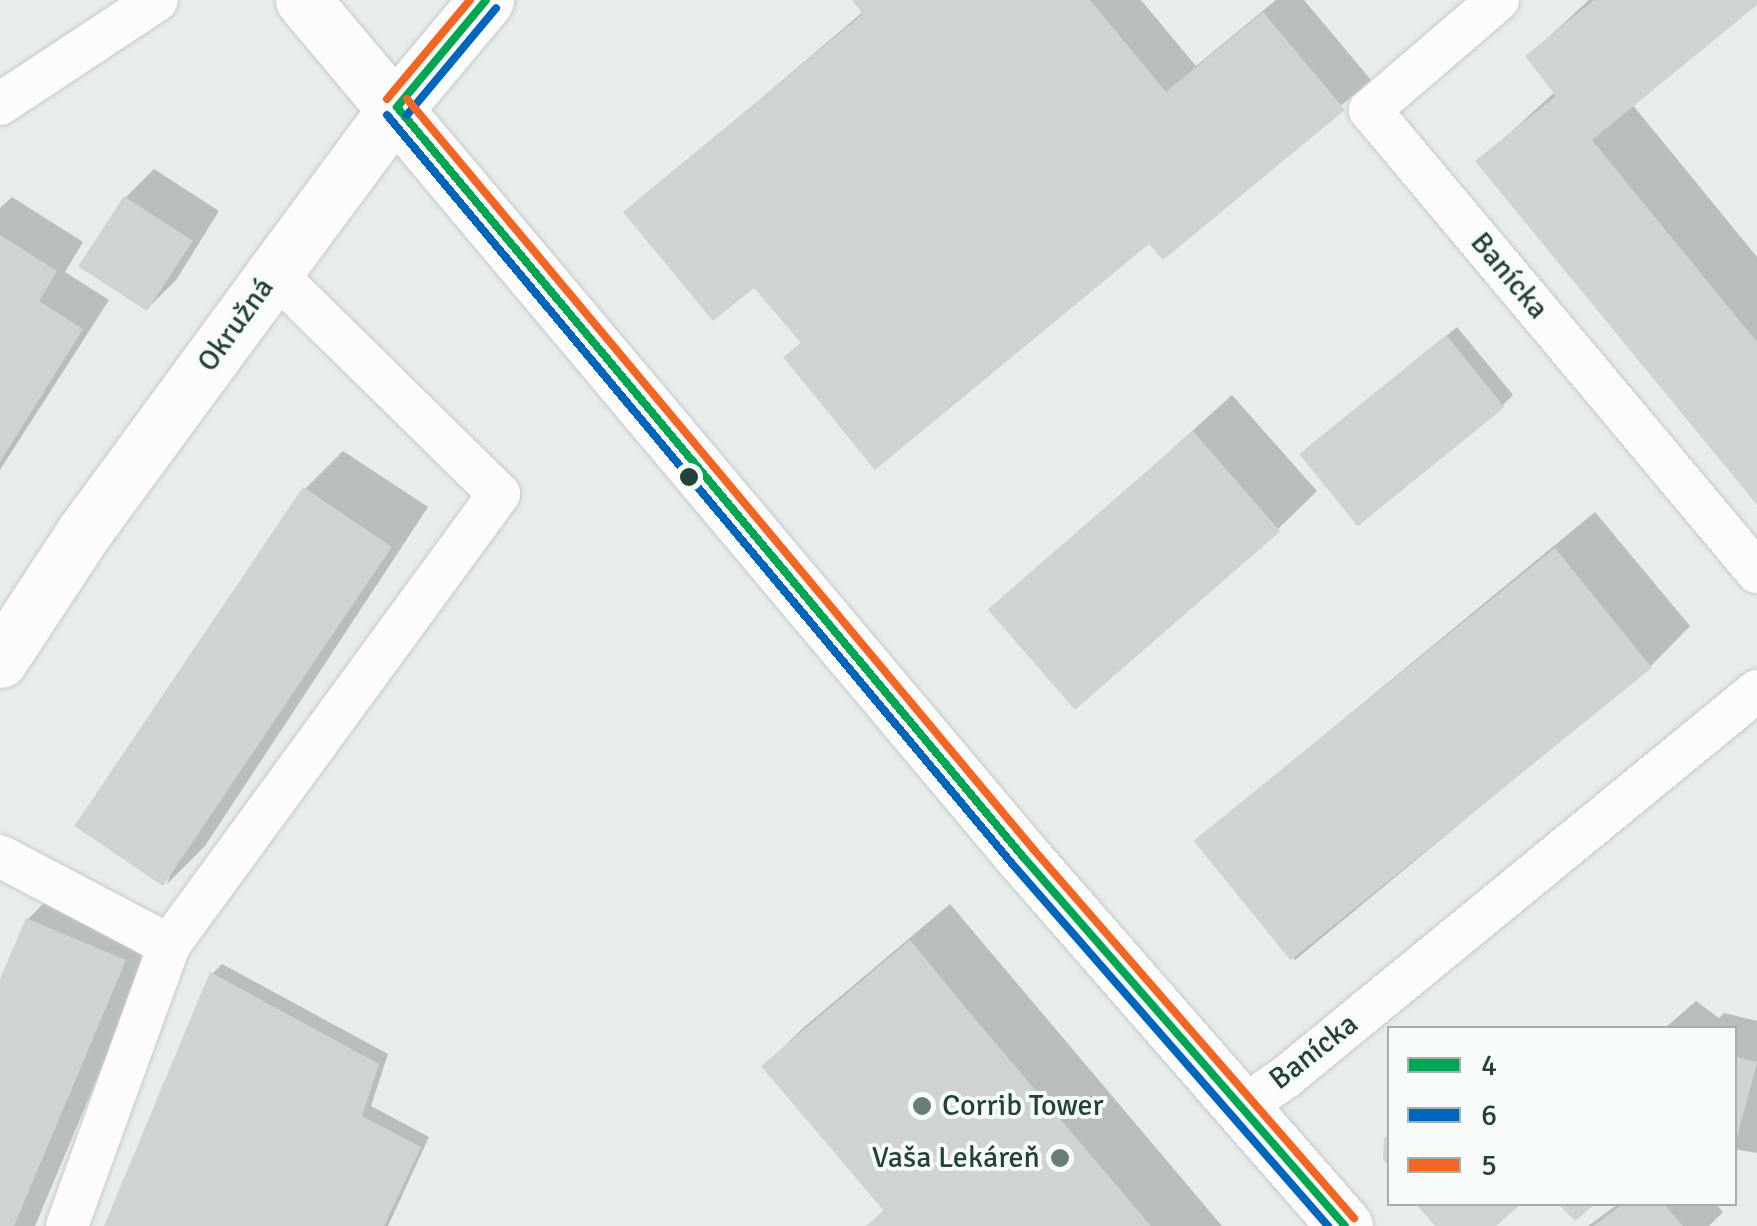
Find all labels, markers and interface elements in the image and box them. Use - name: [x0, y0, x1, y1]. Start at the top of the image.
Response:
- street label: Banícka: [1462, 225, 1556, 327]
- street label: Okružná: [190, 271, 282, 379]
- unlabelled marker: [679, 467, 699, 487]
- street label: Banícka: [1263, 1006, 1365, 1098]
- legend: [1387, 1026, 1737, 1206]
- text: 4: [1481, 1047, 1497, 1084]
- place label: Corrib Tower: [942, 1088, 1104, 1124]
- marker: Corrib Tower: [911, 1095, 933, 1117]
- text: 6: [1481, 1097, 1497, 1134]
- place label: Vaša Lekáreň: [872, 1140, 1040, 1176]
- marker: Vaša Lekáreň: [1049, 1147, 1071, 1169]
- text: 5: [1481, 1147, 1497, 1184]

